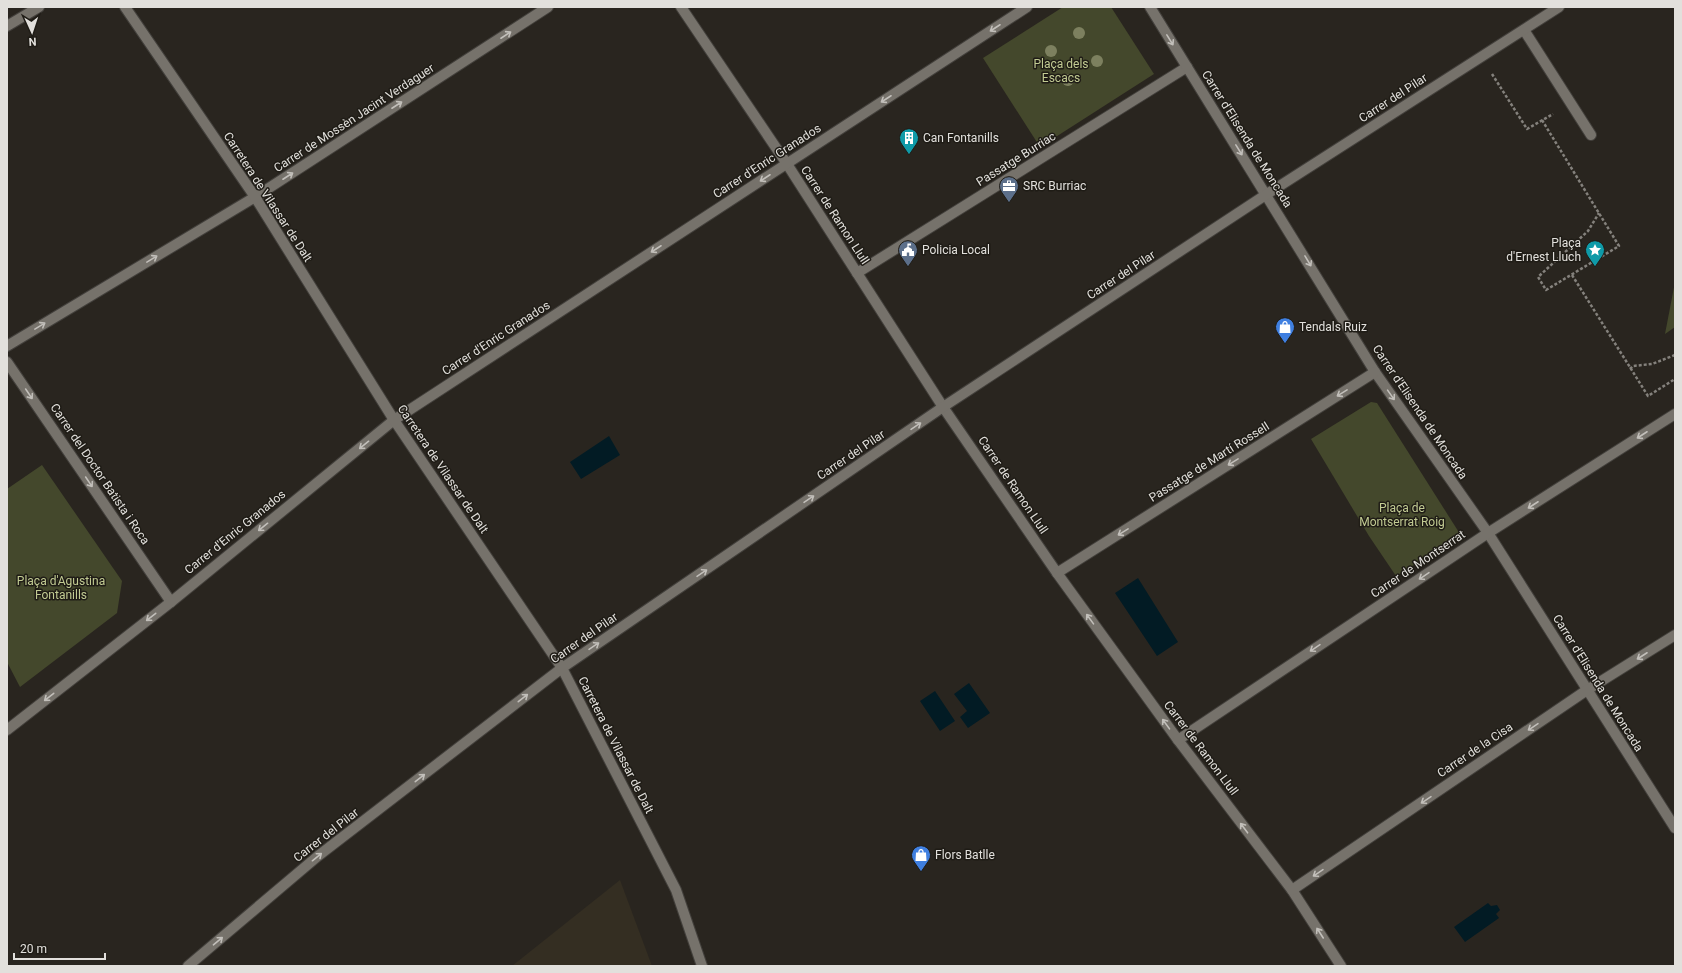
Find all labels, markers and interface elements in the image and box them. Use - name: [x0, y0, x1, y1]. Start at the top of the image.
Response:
- north arrow: [12, 12, 52, 52]
- one-way arrow: [990, 24, 1001, 32]
- one-way arrow: [500, 30, 512, 38]
- one-way arrow: [1167, 34, 1175, 46]
- text: N: [28, 35, 37, 48]
- park label: Plaça dels Escacs: [1033, 57, 1089, 85]
- street label: Carrer de Mossèn Jacint Verdaguer: [271, 61, 437, 175]
- street label: Carrer d'Elisenda de Moncada: [1199, 68, 1295, 210]
- street label: Carrer del Pilar: [1356, 71, 1430, 125]
- one-way arrow: [881, 95, 892, 103]
- one-way arrow: [391, 101, 403, 109]
- street label: Carrer d'Enric Granados: [710, 121, 824, 201]
- building icon: Can Fontanills: [898, 127, 920, 155]
- street label: Passatge Burriac: [974, 129, 1058, 189]
- street label: Carretera de Vilassar de Dalt: [221, 130, 315, 265]
- place label: Can Fontanills: [923, 131, 999, 145]
- one-way arrow: [1236, 144, 1244, 156]
- street label: Carrer de Ramon Llull: [798, 163, 872, 267]
- one-way arrow: [282, 172, 293, 180]
- one-way arrow: [760, 174, 771, 182]
- office icon: SRC Burriac: [998, 175, 1020, 203]
- place label: SRC Burriac: [1023, 179, 1086, 193]
- place label: Plaça d'Ernest Lluch: [1506, 236, 1581, 264]
- public building icon: Policia Local: [897, 239, 919, 267]
- place icon: Plaça d'Ernest Lluch: [1584, 239, 1606, 267]
- place label: Policia Local: [922, 243, 990, 257]
- one-way arrow: [651, 245, 662, 253]
- street label: Carrer del Pilar: [1084, 248, 1158, 302]
- one-way arrow: [146, 255, 158, 263]
- one-way arrow: [1304, 255, 1312, 267]
- street label: Carrer d'Enric Granados: [439, 298, 553, 378]
- shop icon: Tendals Ruiz: [1274, 316, 1296, 344]
- place label: Tendals Ruiz: [1299, 320, 1367, 334]
- one-way arrow: [34, 322, 46, 330]
- street label: Carrer d'Elisenda de Moncada: [1370, 342, 1470, 482]
- one-way arrow: [25, 388, 33, 399]
- one-way arrow: [1337, 388, 1348, 397]
- one-way arrow: [1387, 389, 1395, 400]
- street label: Carrer del Doctor Batista i Roca: [48, 401, 152, 547]
- street label: Carretera de Vilassar de Dalt: [395, 402, 491, 536]
- street label: Passatge de Martí Rossell: [1146, 419, 1272, 505]
- one-way arrow: [910, 422, 921, 430]
- street label: Carrer del Pilar: [814, 427, 888, 483]
- one-way arrow: [1637, 431, 1648, 439]
- street label: Carrer de Ramon Llull: [975, 434, 1051, 536]
- one-way arrow: [359, 440, 369, 449]
- one-way arrow: [1227, 459, 1239, 467]
- one-way arrow: [85, 476, 93, 487]
- street label: Carrer d'Enric Granados: [182, 487, 288, 577]
- one-way arrow: [803, 495, 814, 503]
- park label: Plaça de Montserrat Roig: [1359, 501, 1445, 529]
- one-way arrow: [1527, 501, 1538, 509]
- one-way arrow: [258, 522, 268, 531]
- street label: Carrer de Montserrat: [1368, 527, 1468, 601]
- one-way arrow: [1118, 528, 1129, 536]
- one-way arrow: [696, 569, 707, 577]
- one-way arrow: [1419, 572, 1430, 580]
- park label: Plaça d'Agustina Fontanills: [17, 574, 105, 602]
- street label: Carrer del Pilar: [548, 610, 620, 666]
- street label: Carrer d'Elisenda de Moncada: [1550, 612, 1646, 754]
- one-way arrow: [145, 613, 156, 621]
- one-way arrow: [1086, 613, 1094, 624]
- one-way arrow: [589, 642, 600, 650]
- one-way arrow: [1310, 644, 1321, 652]
- one-way arrow: [1637, 652, 1648, 660]
- street label: Carretera de Vilassar de Dalt: [575, 674, 657, 816]
- one-way arrow: [43, 693, 54, 702]
- one-way arrow: [517, 694, 528, 703]
- street label: Carrer de Ramon Llull: [1161, 698, 1241, 798]
- one-way arrow: [1162, 718, 1170, 729]
- street label: Carrer de la Cisa: [1435, 720, 1515, 780]
- one-way arrow: [1527, 723, 1539, 731]
- one-way arrow: [415, 774, 426, 782]
- one-way arrow: [1420, 796, 1431, 804]
- street label: Carrer del Pilar: [291, 805, 361, 865]
- one-way arrow: [1240, 822, 1249, 833]
- shop icon: Flors Batlle: [910, 844, 932, 872]
- place label: Flors Batlle: [935, 848, 995, 862]
- one-way arrow: [312, 853, 323, 862]
- one-way arrow: [1313, 869, 1324, 877]
- one-way arrow: [1316, 928, 1324, 939]
- scale bar: [14, 935, 105, 961]
- one-way arrow: [212, 936, 223, 945]
- text: 20 m: [20, 942, 47, 956]

